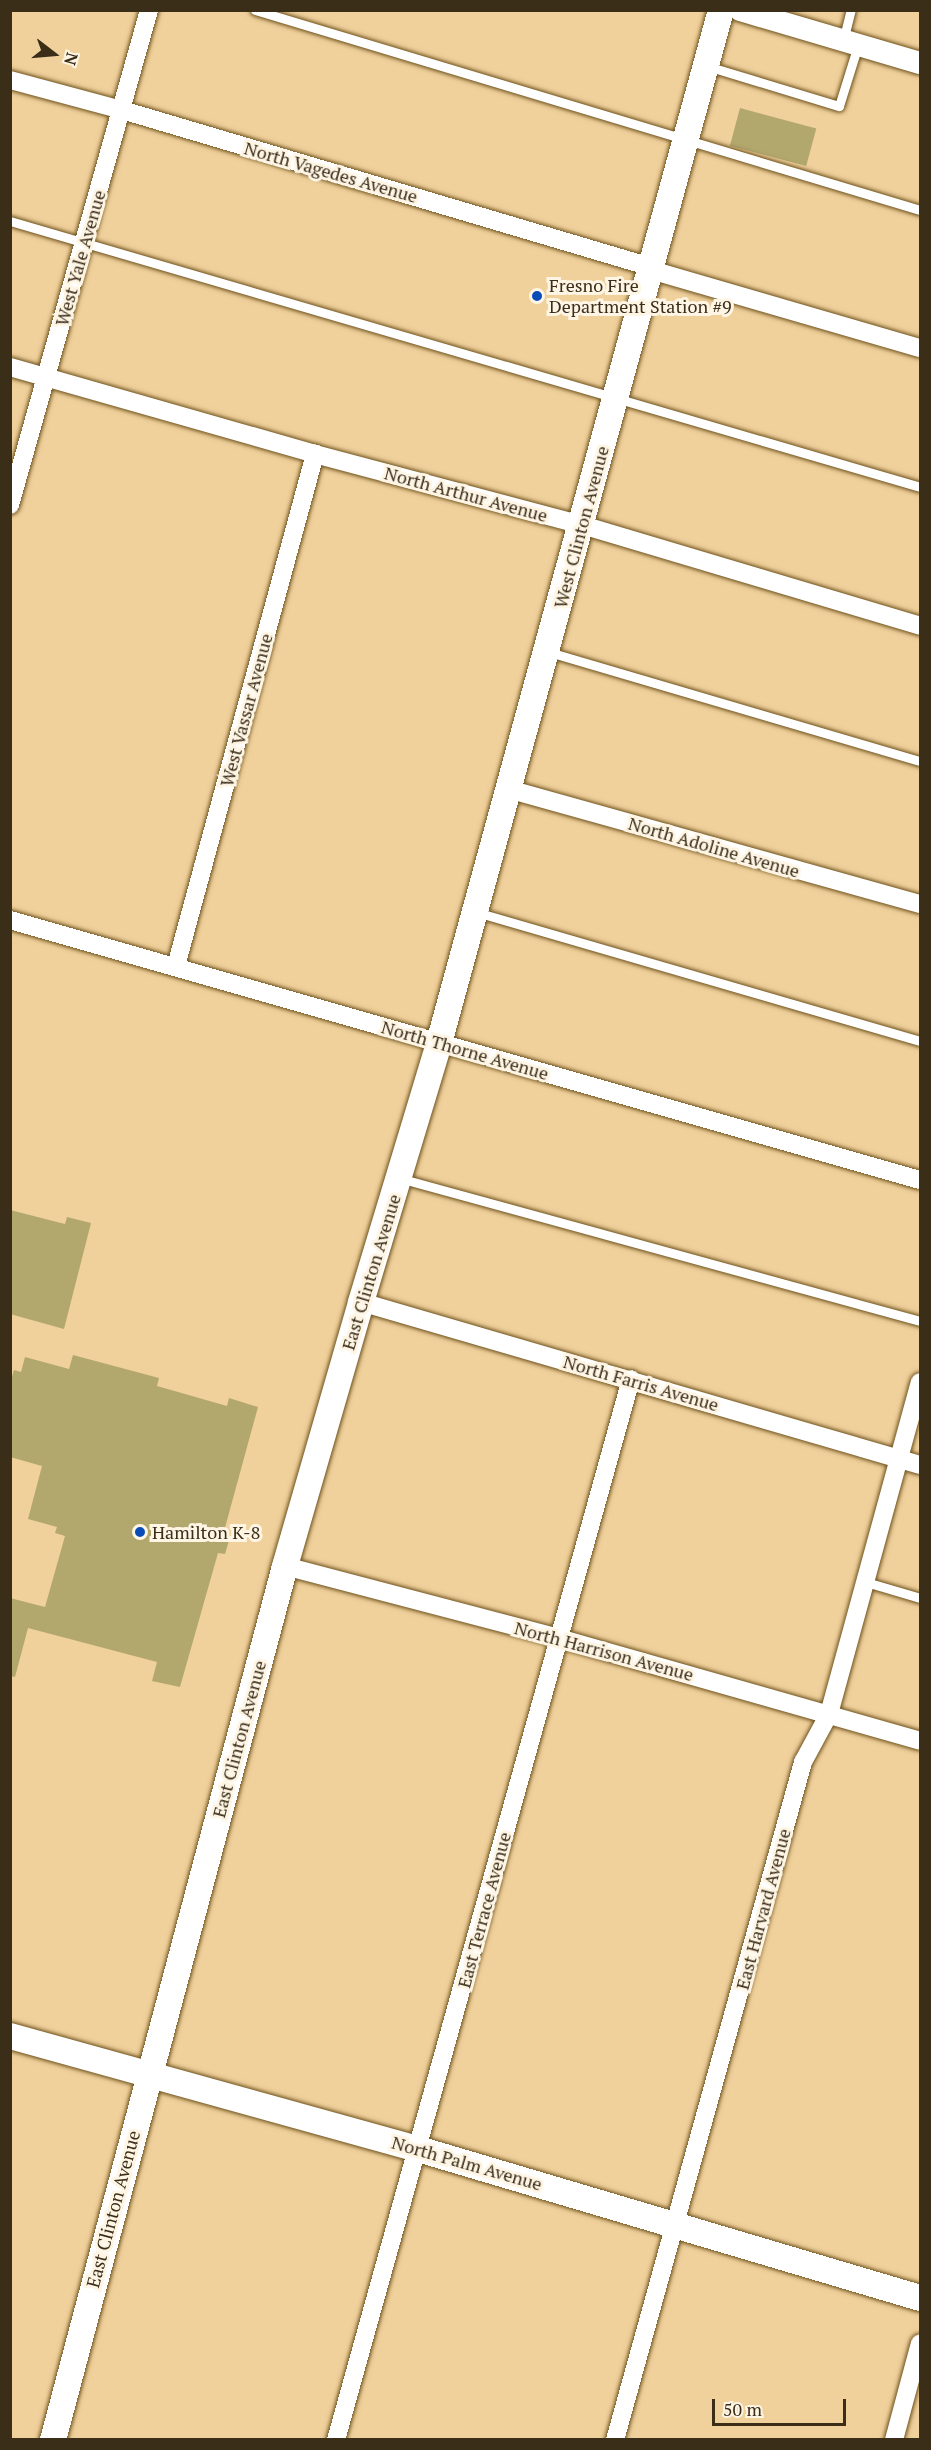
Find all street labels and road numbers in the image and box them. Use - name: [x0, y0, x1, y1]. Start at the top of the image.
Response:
- street label: North Vagedes Avenue: [241, 137, 421, 207]
- street label: West Yale Avenue: [50, 187, 110, 329]
- street label: West Clinton Avenue: [549, 443, 613, 611]
- street label: North Arthur Avenue: [382, 462, 550, 526]
- street label: West Vassar Avenue: [215, 631, 277, 789]
- street label: North Adoline Avenue: [626, 812, 802, 882]
- street label: North Thorne Avenue: [379, 1016, 551, 1084]
- street label: East Clinton Avenue: [337, 1191, 405, 1353]
- street label: North Farris Avenue: [561, 1350, 721, 1416]
- street label: North Harrison Avenue: [512, 1617, 696, 1685]
- street label: East Clinton Avenue: [208, 1658, 270, 1820]
- street label: East Harvard Avenue: [731, 1826, 795, 1992]
- street label: East Terrace Avenue: [453, 1830, 515, 1990]
- street label: East Clinton Avenue: [82, 2128, 144, 2290]
- street label: North Palm Avenue: [389, 2131, 545, 2195]

